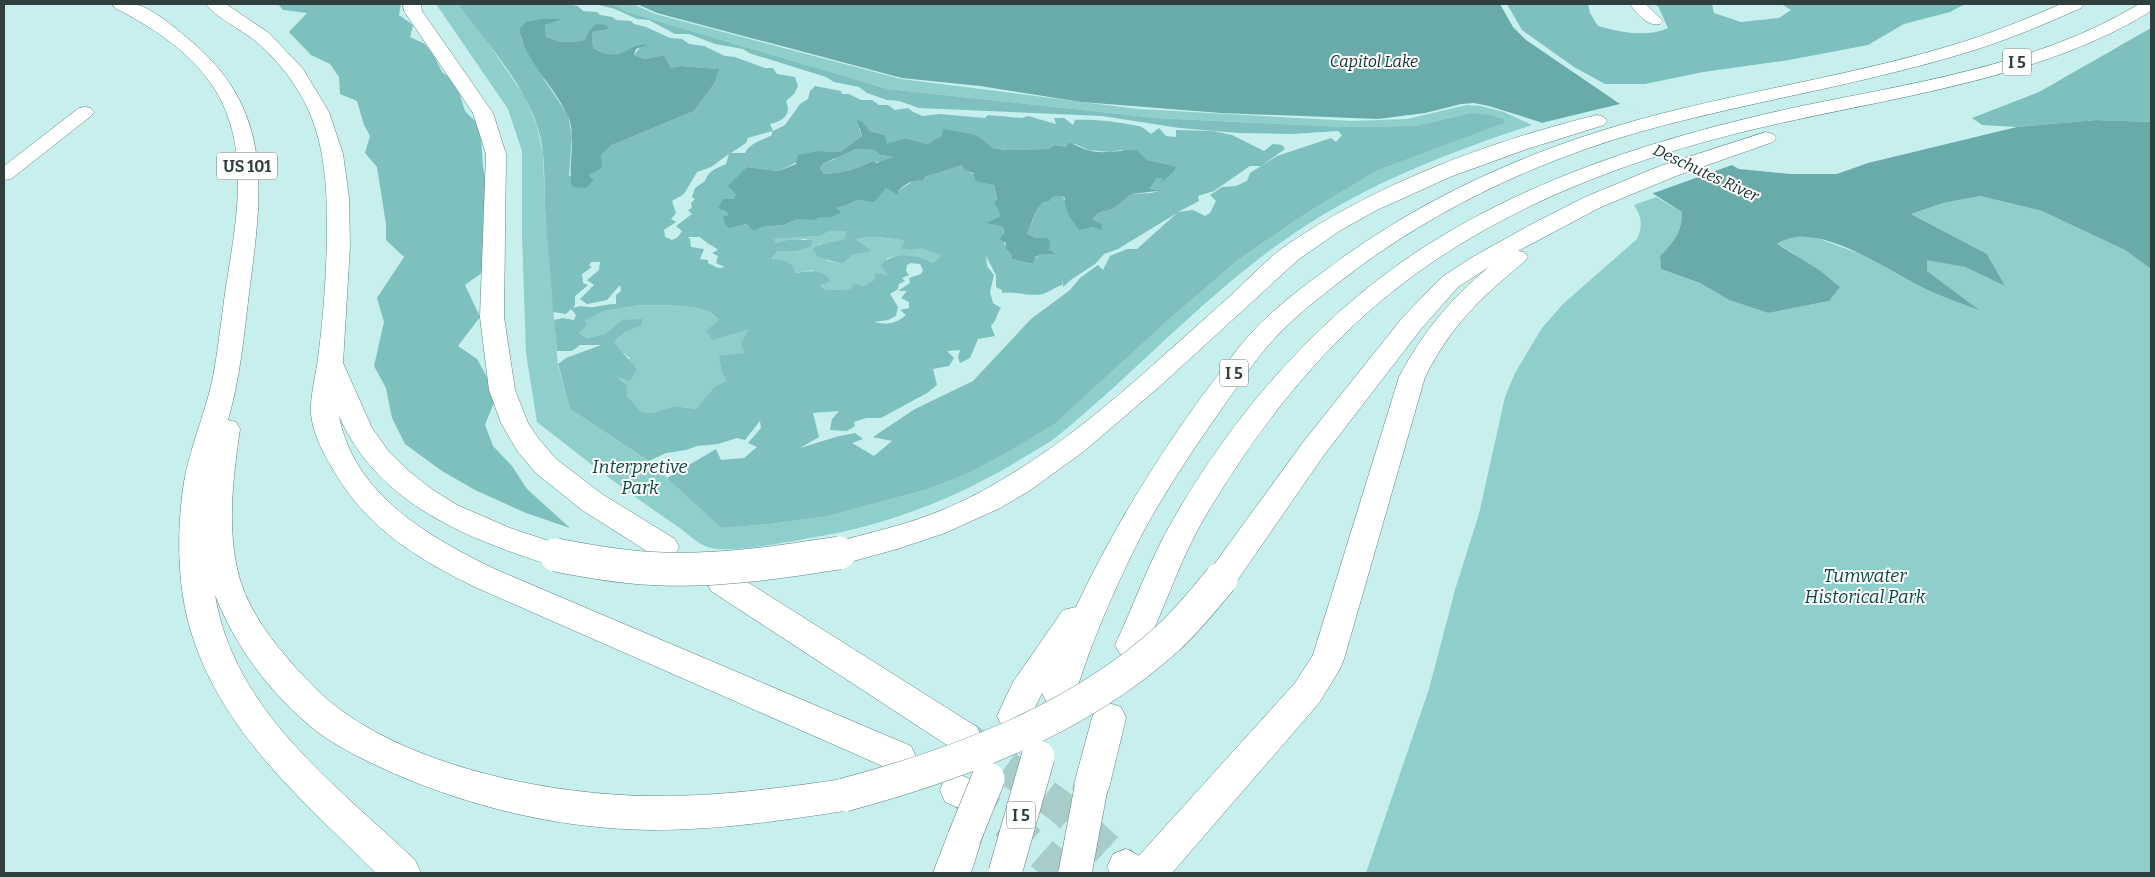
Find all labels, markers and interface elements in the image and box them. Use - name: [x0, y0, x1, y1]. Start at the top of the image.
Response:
- road number: I 5: [2003, 48, 2031, 76]
- water label: Capitol Lake: [1330, 52, 1418, 71]
- water label: Deschutes River: [1650, 140, 1763, 206]
- road number: US 101: [217, 153, 277, 180]
- road number: I 5: [1220, 359, 1248, 386]
- park label: Interpretive Park: [592, 456, 688, 499]
- park label: Tumwater Historical Park: [1805, 565, 1926, 608]
- road number: I 5: [1007, 802, 1035, 828]

